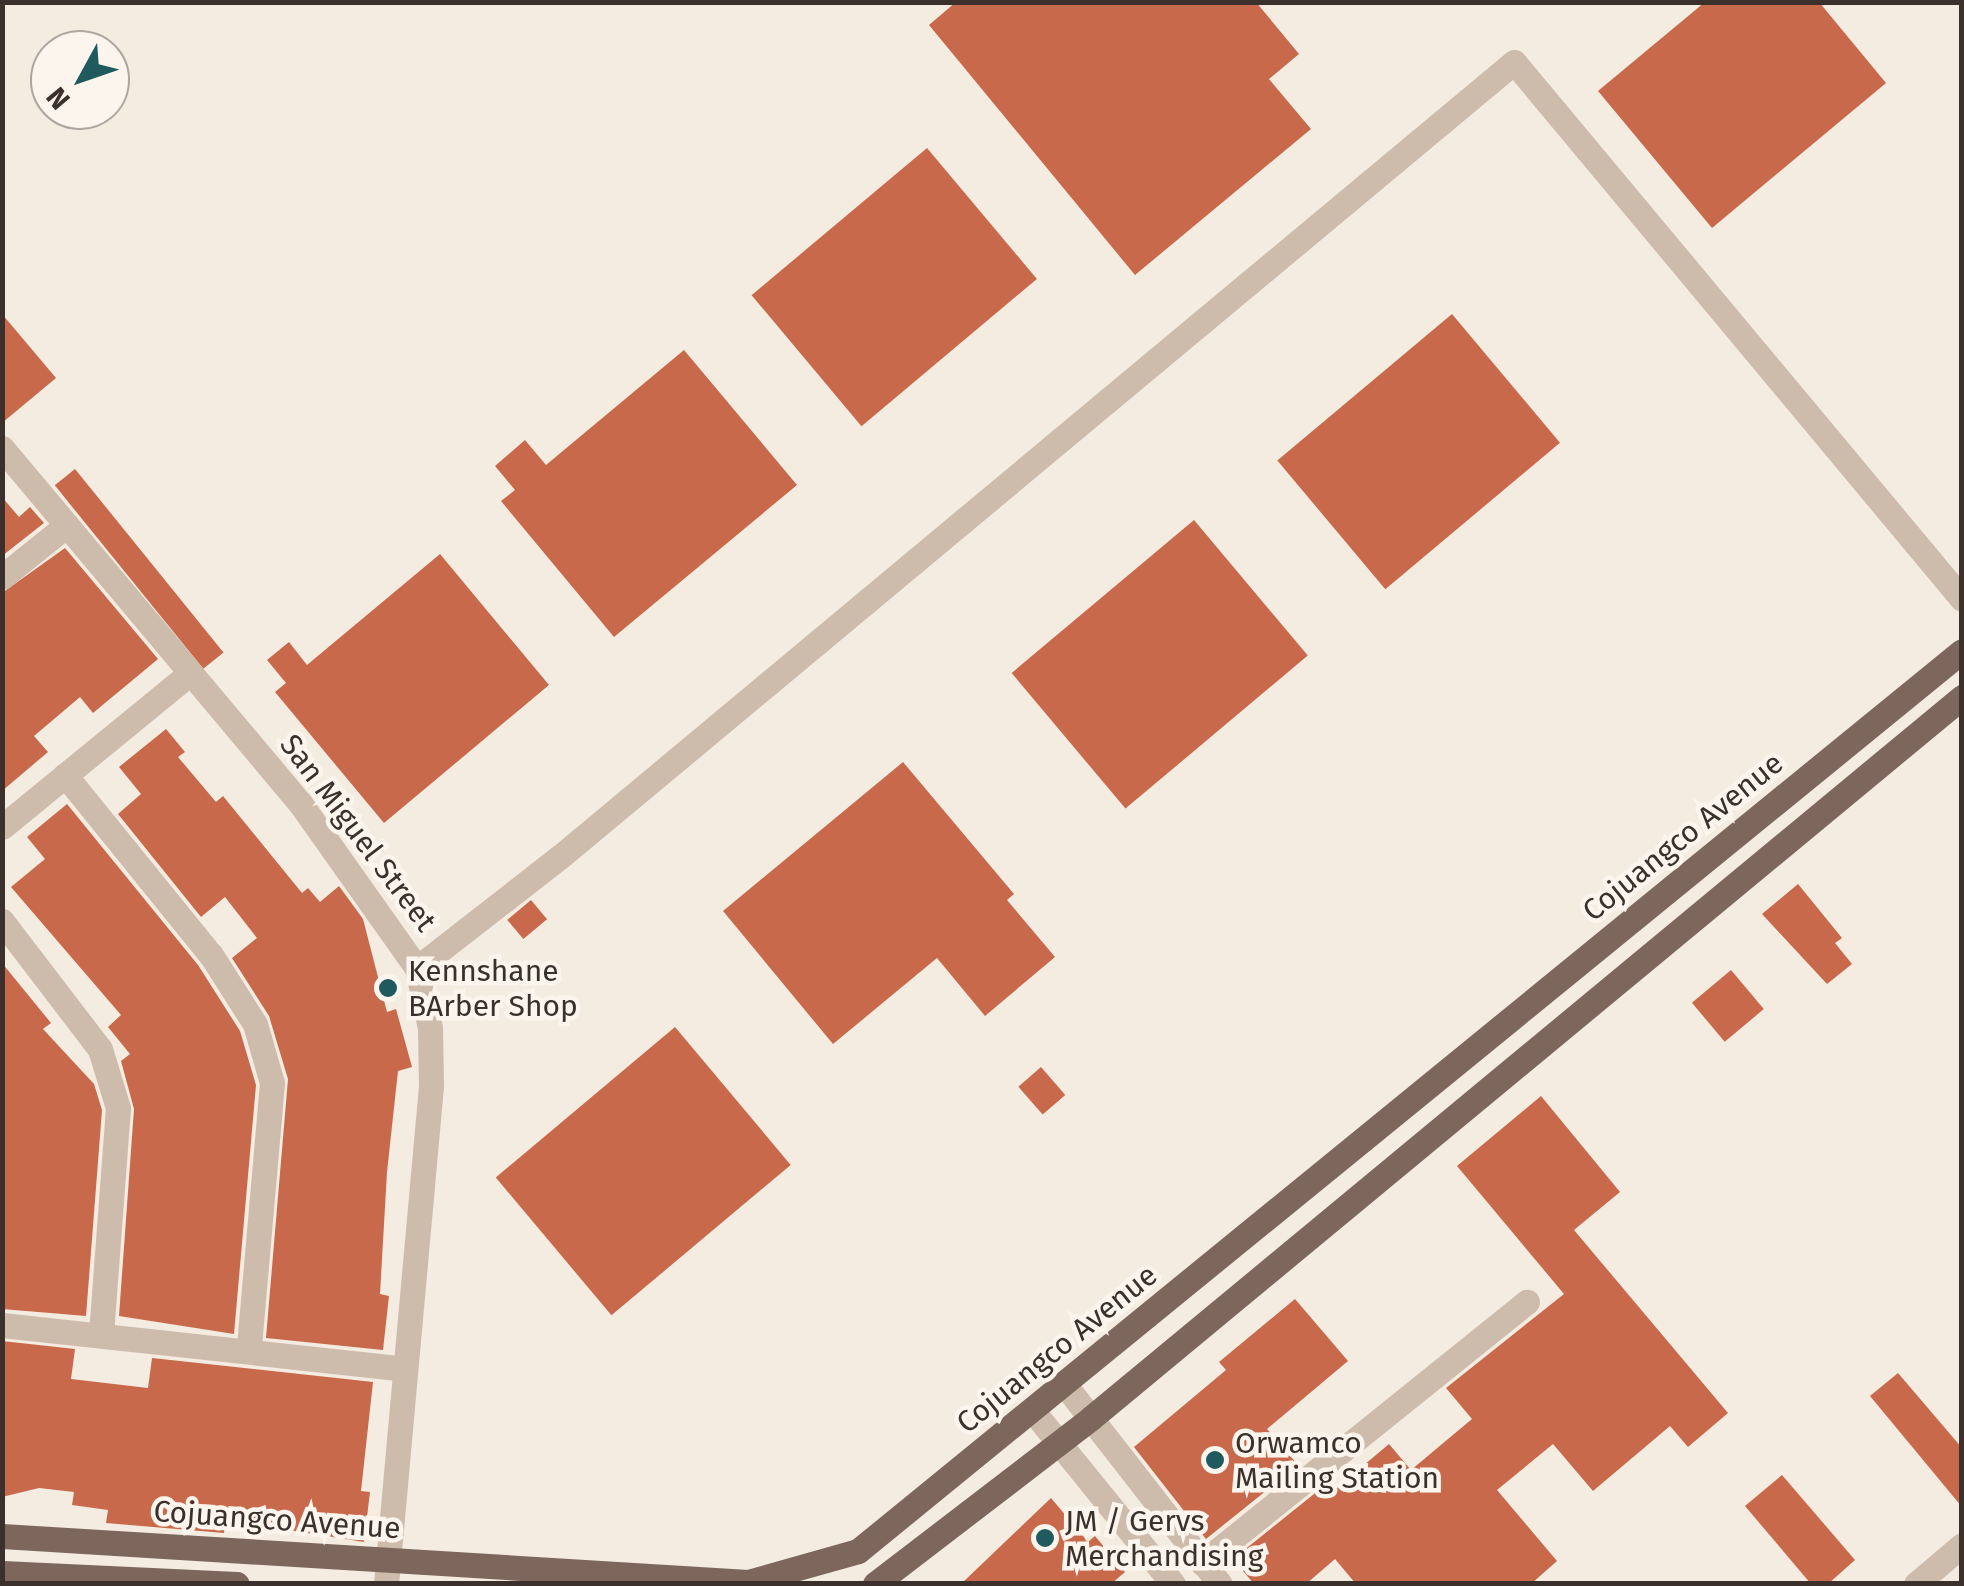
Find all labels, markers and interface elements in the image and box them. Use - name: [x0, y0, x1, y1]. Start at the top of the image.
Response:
- north arrow: [30, 30, 130, 130]
- text: N: [40, 81, 77, 116]
- street label: San Miguel Street: [272, 727, 444, 939]
- street label: Cojuangco Avenue: [1576, 745, 1790, 929]
- place label: Kennshane BArber Shop: [408, 953, 578, 1024]
- marker: Kennshane BArber Shop: [377, 977, 399, 999]
- street label: Cojuangco Avenue: [950, 1257, 1164, 1441]
- place label: Orwamco Mailing Station: [1235, 1425, 1439, 1496]
- marker: Orwamco Mailing Station: [1204, 1449, 1226, 1471]
- street label: Cojuangco Avenue: [152, 1493, 402, 1547]
- place label: JM / Gervs Merchandising: [1065, 1503, 1263, 1574]
- marker: JM / Gervs Merchandising: [1034, 1527, 1056, 1549]

